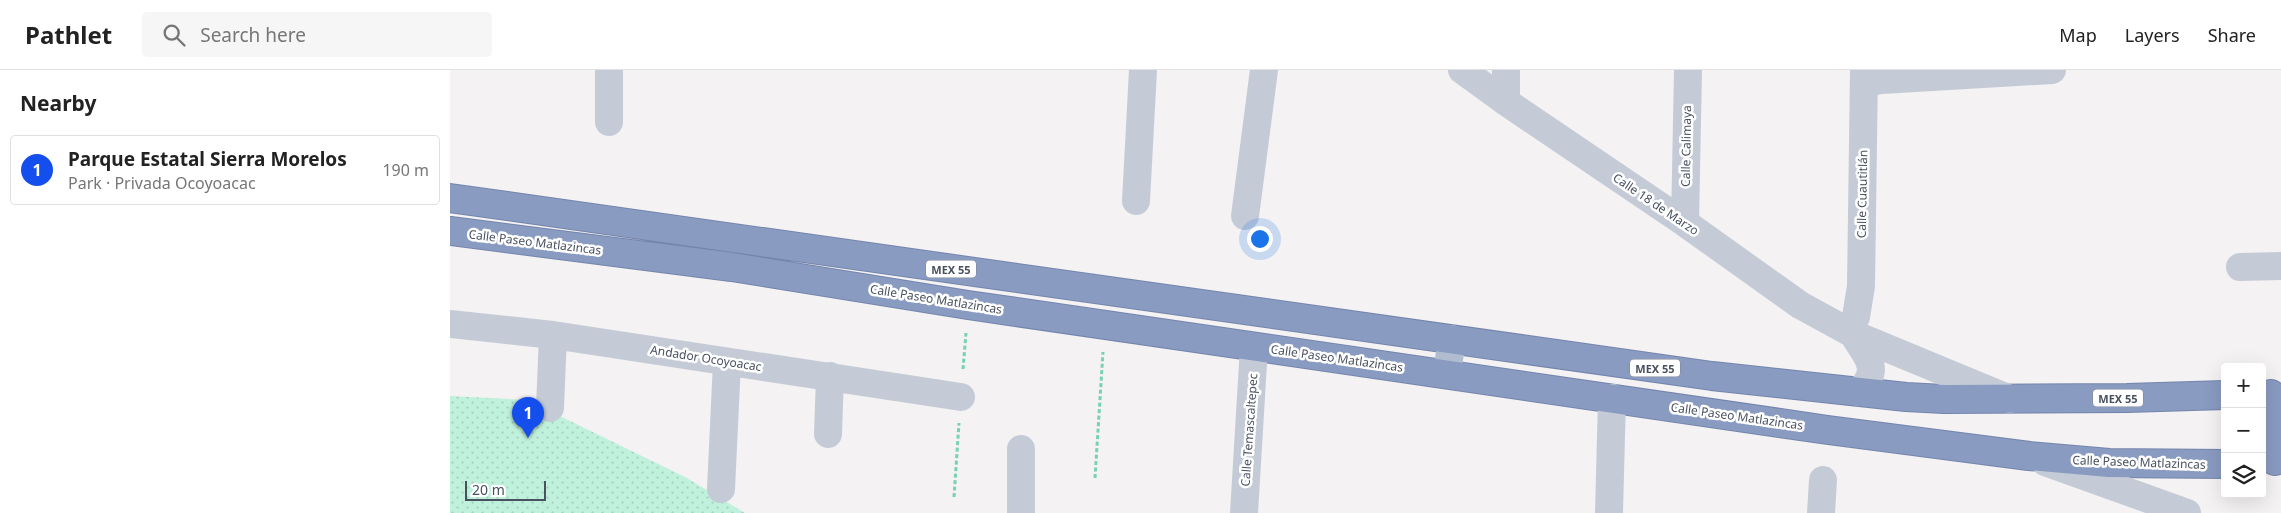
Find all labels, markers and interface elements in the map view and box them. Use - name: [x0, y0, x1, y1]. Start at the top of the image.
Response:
- search box: [142, 12, 492, 57]
- text: Pathlet: [25, 18, 112, 51]
- icon: search: [160, 21, 188, 49]
- text: Search here: [200, 22, 306, 48]
- text: Map: [2059, 23, 2097, 47]
- text: Layers: [2125, 23, 2180, 47]
- text: Share: [2208, 23, 2256, 47]
- text: Nearby: [20, 89, 96, 117]
- street label: Calle Calimaya: [1677, 105, 1695, 187]
- text: Parque Estatal Sierra Morelos: [68, 146, 347, 172]
- street label: Calle Cuautitlán: [1853, 150, 1871, 238]
- text: 1: [32, 159, 42, 181]
- text: 190 m: [382, 159, 429, 181]
- street label: Calle 18 de Marzo: [1610, 169, 1702, 239]
- text: Park · Privada Ocoyoacac: [68, 172, 256, 194]
- street label: Calle Paseo Matlazincas: [468, 225, 603, 259]
- your location: [1247, 226, 1273, 252]
- road number: MEX 55: [926, 260, 976, 278]
- street label: Calle Paseo Matlazincas: [869, 280, 1003, 318]
- street label: Calle Paseo Matlazincas: [1270, 340, 1405, 376]
- street label: Andador Ocoyoacac: [649, 341, 763, 375]
- road number: MEX 55: [1630, 360, 1680, 376]
- map controls: [2221, 363, 2266, 498]
- button: +: [2221, 363, 2266, 408]
- street label: Calle Temascaltepec: [1237, 373, 1261, 487]
- road number: MEX 55: [2093, 389, 2143, 406]
- pin: 1: [512, 397, 544, 438]
- street label: Calle Paseo Matlazincas: [1670, 398, 1805, 434]
- button: −: [2221, 408, 2266, 453]
- street label: Calle Paseo Matlazincas: [2072, 451, 2206, 473]
- button: layers: [2221, 453, 2266, 498]
- scale bar: [465, 478, 546, 501]
- text: 20 m: [472, 480, 505, 499]

